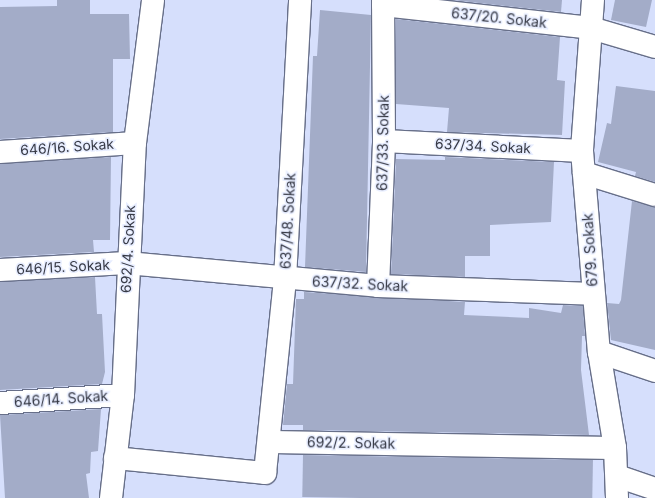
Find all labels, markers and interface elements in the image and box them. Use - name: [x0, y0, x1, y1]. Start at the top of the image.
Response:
- street label: 637/20. Sokak: [450, 5, 548, 31]
- street label: 637/33. Sokak: [374, 95, 392, 191]
- street label: 646/16. Sokak: [20, 135, 114, 159]
- street label: 637/34. Sokak: [435, 135, 531, 157]
- street label: 637/48. Sokak: [277, 172, 299, 270]
- street label: 692/4. Sokak: [117, 205, 139, 293]
- street label: 679. Sokak: [579, 213, 601, 287]
- street label: 646/15. Sokak: [16, 256, 110, 278]
- street label: 637/32. Sokak: [312, 273, 408, 295]
- street label: 646/14. Sokak: [13, 387, 109, 411]
- street label: 692/2. Sokak: [307, 434, 395, 452]

